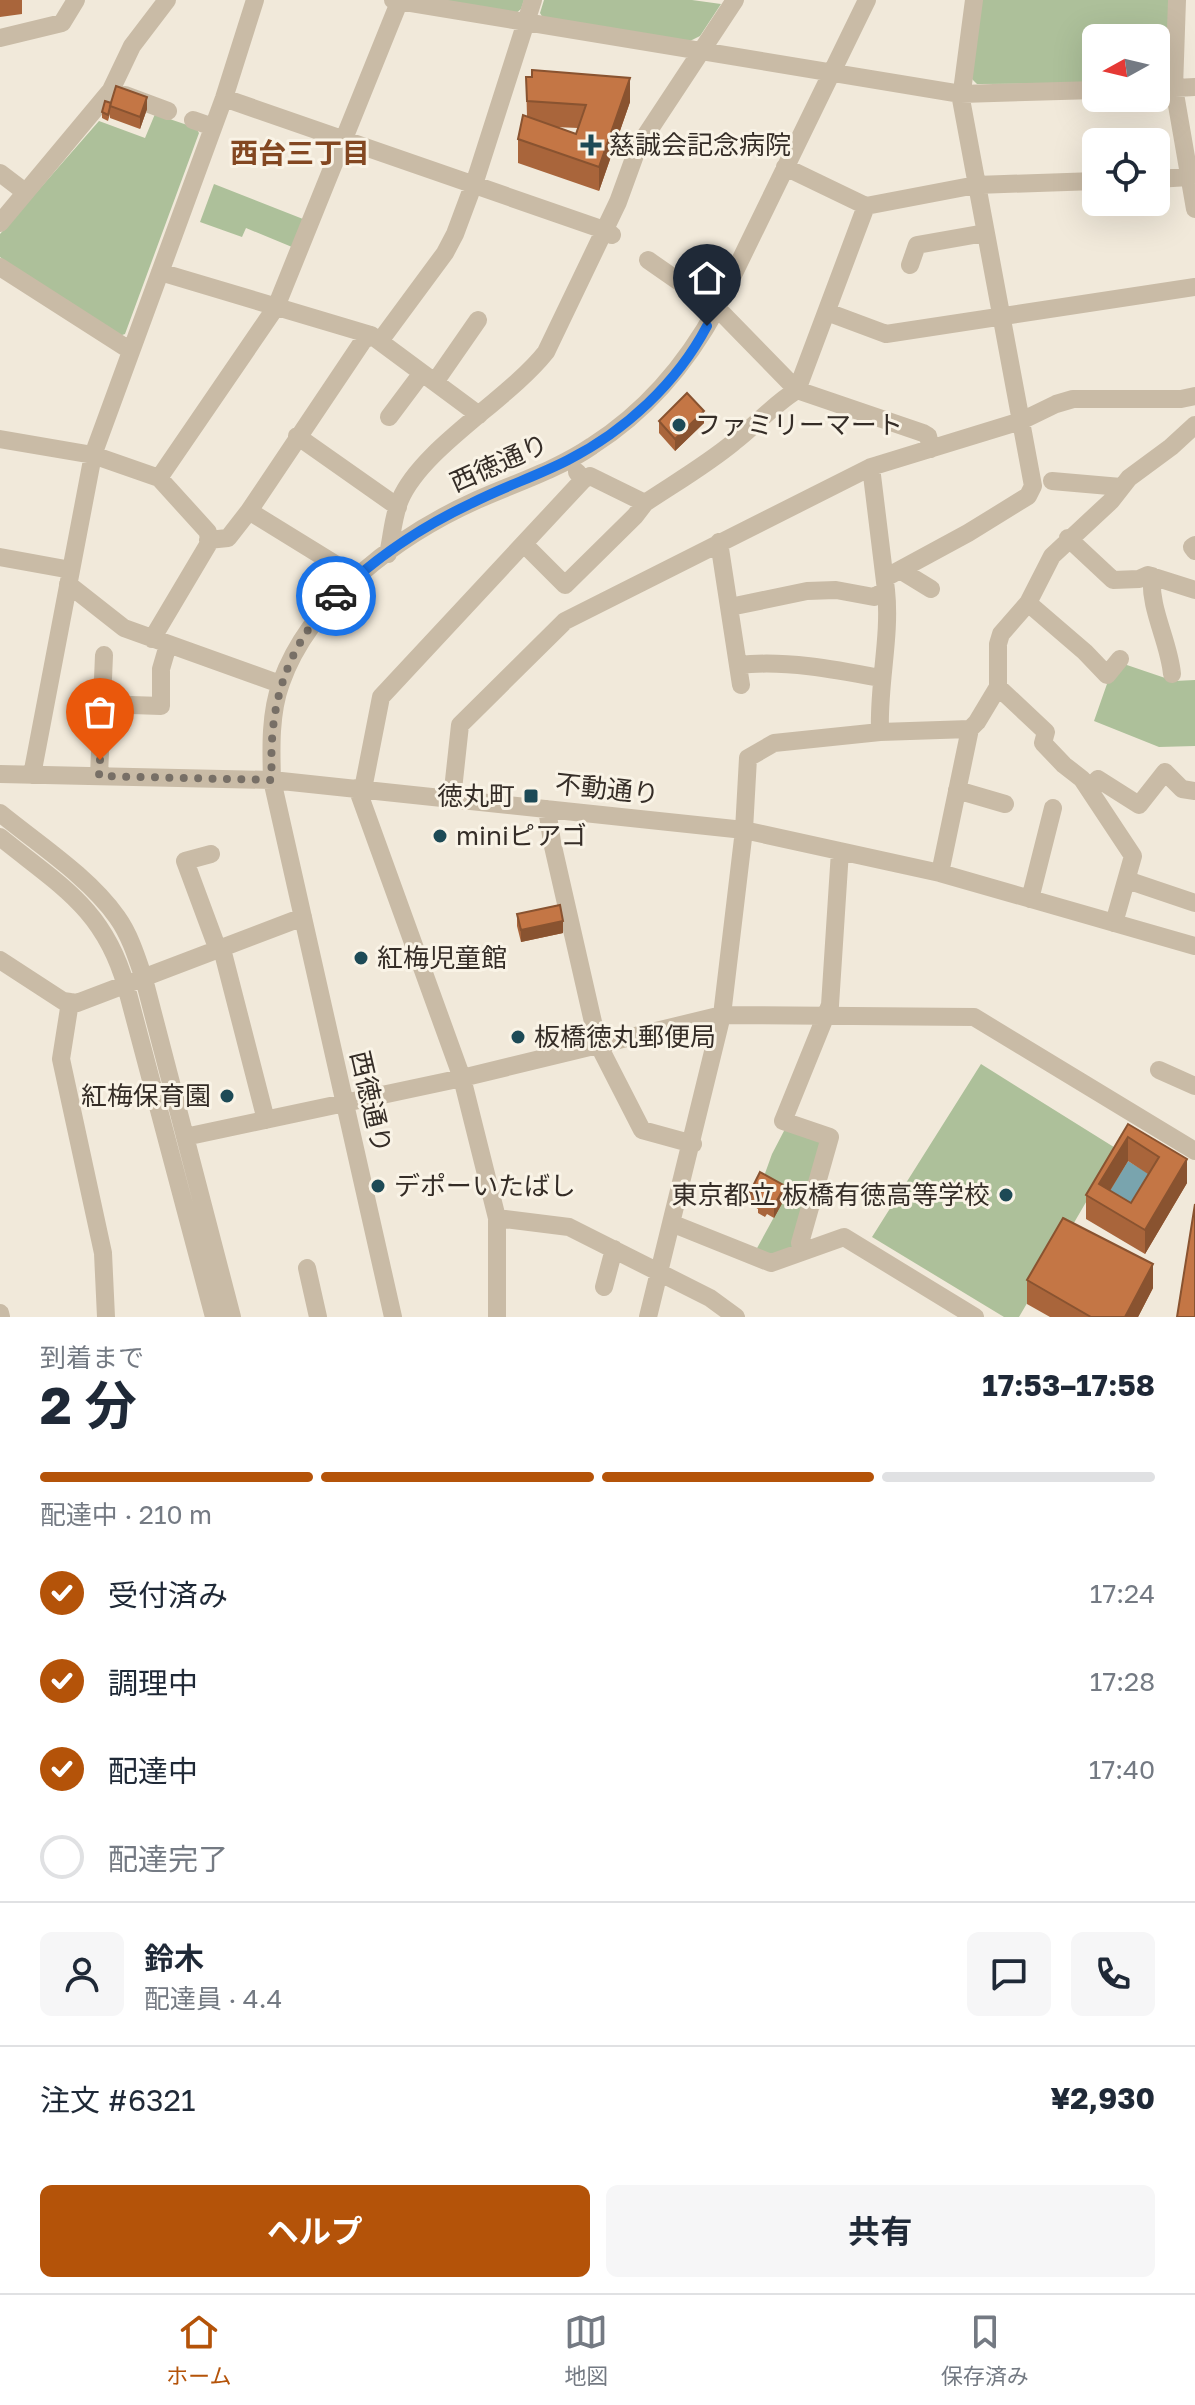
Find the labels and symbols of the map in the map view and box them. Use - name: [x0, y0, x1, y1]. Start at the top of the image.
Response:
- north arrow: [1082, 24, 1170, 112]
- place label: 慈誠会記念病院: [609, 129, 791, 160]
- marker: 慈誠会記念病院: [580, 134, 602, 156]
- district label: 西台三丁目: [230, 136, 370, 169]
- pin: [673, 244, 741, 326]
- place label: ファミリーマート: [695, 409, 903, 440]
- marker: ファミリーマート: [670, 416, 688, 434]
- street label: 西徳通り: [445, 427, 553, 498]
- courier: [296, 556, 376, 636]
- pin: [66, 678, 134, 760]
- street label: 不動通り: [554, 768, 660, 809]
- place label: 徳丸町: [437, 780, 515, 811]
- marker: 徳丸町: [522, 787, 540, 805]
- place label: miniピアゴ: [456, 820, 587, 851]
- marker: miniピアゴ: [431, 827, 449, 845]
- place label: 紅梅児童館: [377, 942, 507, 973]
- marker: 紅梅児童館: [352, 949, 370, 967]
- place label: 板橋徳丸郵便局: [534, 1021, 716, 1052]
- marker: 板橋徳丸郵便局: [509, 1028, 527, 1046]
- street label: 西徳通り: [345, 1048, 398, 1156]
- place label: 紅梅保育園: [81, 1080, 211, 1111]
- marker: 紅梅保育園: [218, 1087, 236, 1105]
- place label: デポーいたばし: [394, 1170, 576, 1201]
- marker: デポーいたばし: [369, 1177, 387, 1195]
- place label: 東京都立 板橋有徳高等学校: [671, 1179, 990, 1210]
- marker: 東京都立 板橋有徳高等学校: [997, 1186, 1015, 1204]

